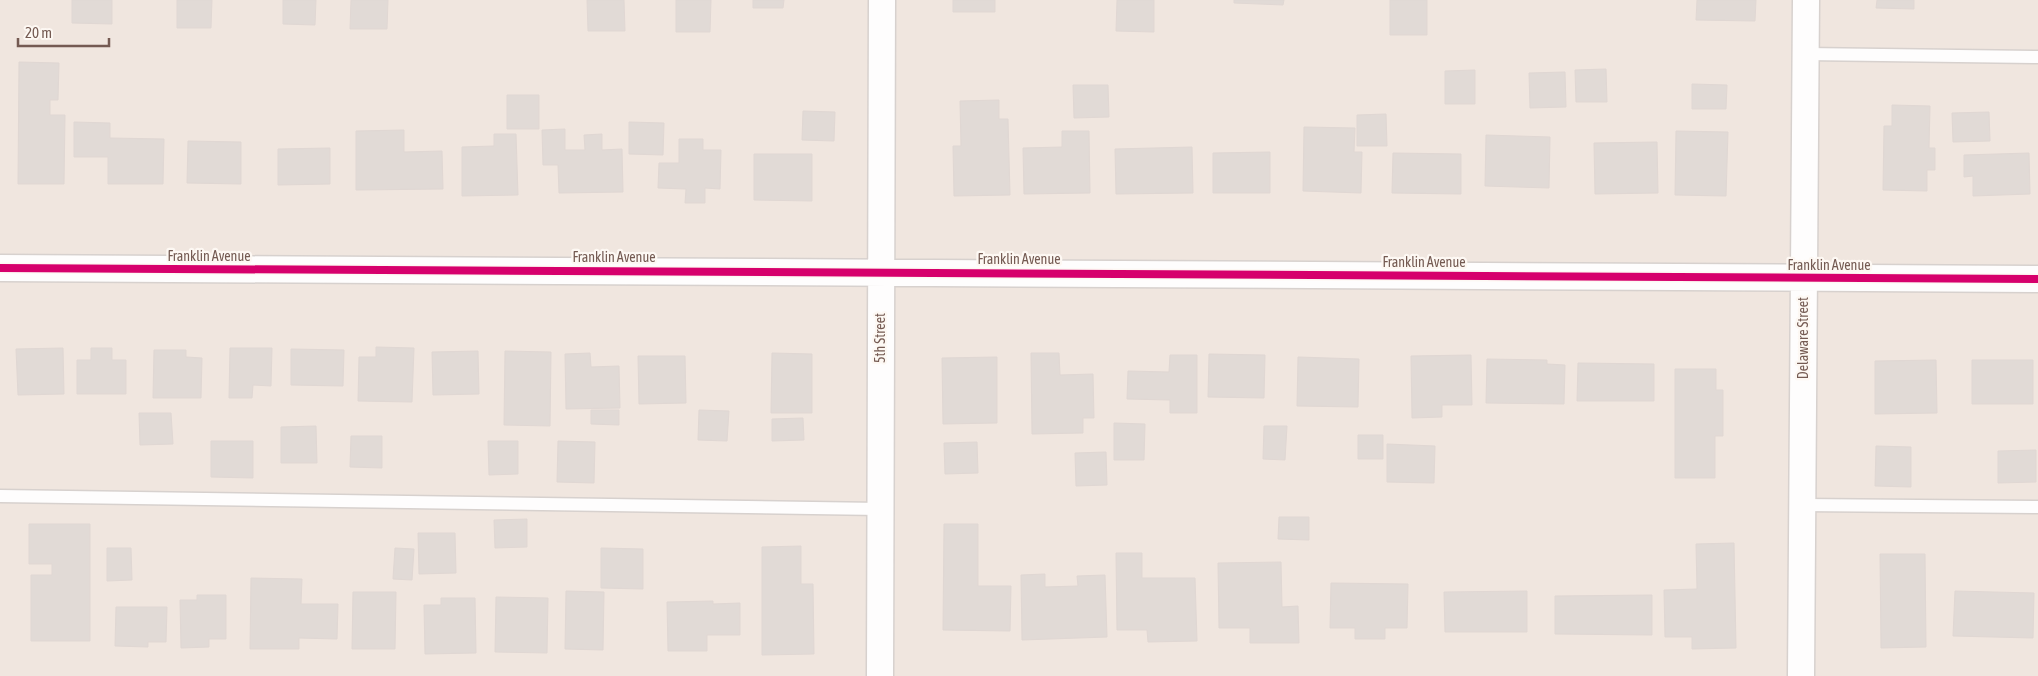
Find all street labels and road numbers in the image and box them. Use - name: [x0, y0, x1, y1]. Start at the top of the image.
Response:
- street label: Franklin Avenue: [167, 248, 251, 264]
- street label: Franklin Avenue: [572, 249, 656, 265]
- street label: Franklin Avenue: [977, 251, 1061, 267]
- street label: Franklin Avenue: [1382, 254, 1466, 270]
- street label: Franklin Avenue: [1787, 257, 1871, 273]
- street label: Delaware Street: [1795, 297, 1811, 379]
- street label: 5th Street: [872, 313, 888, 363]

